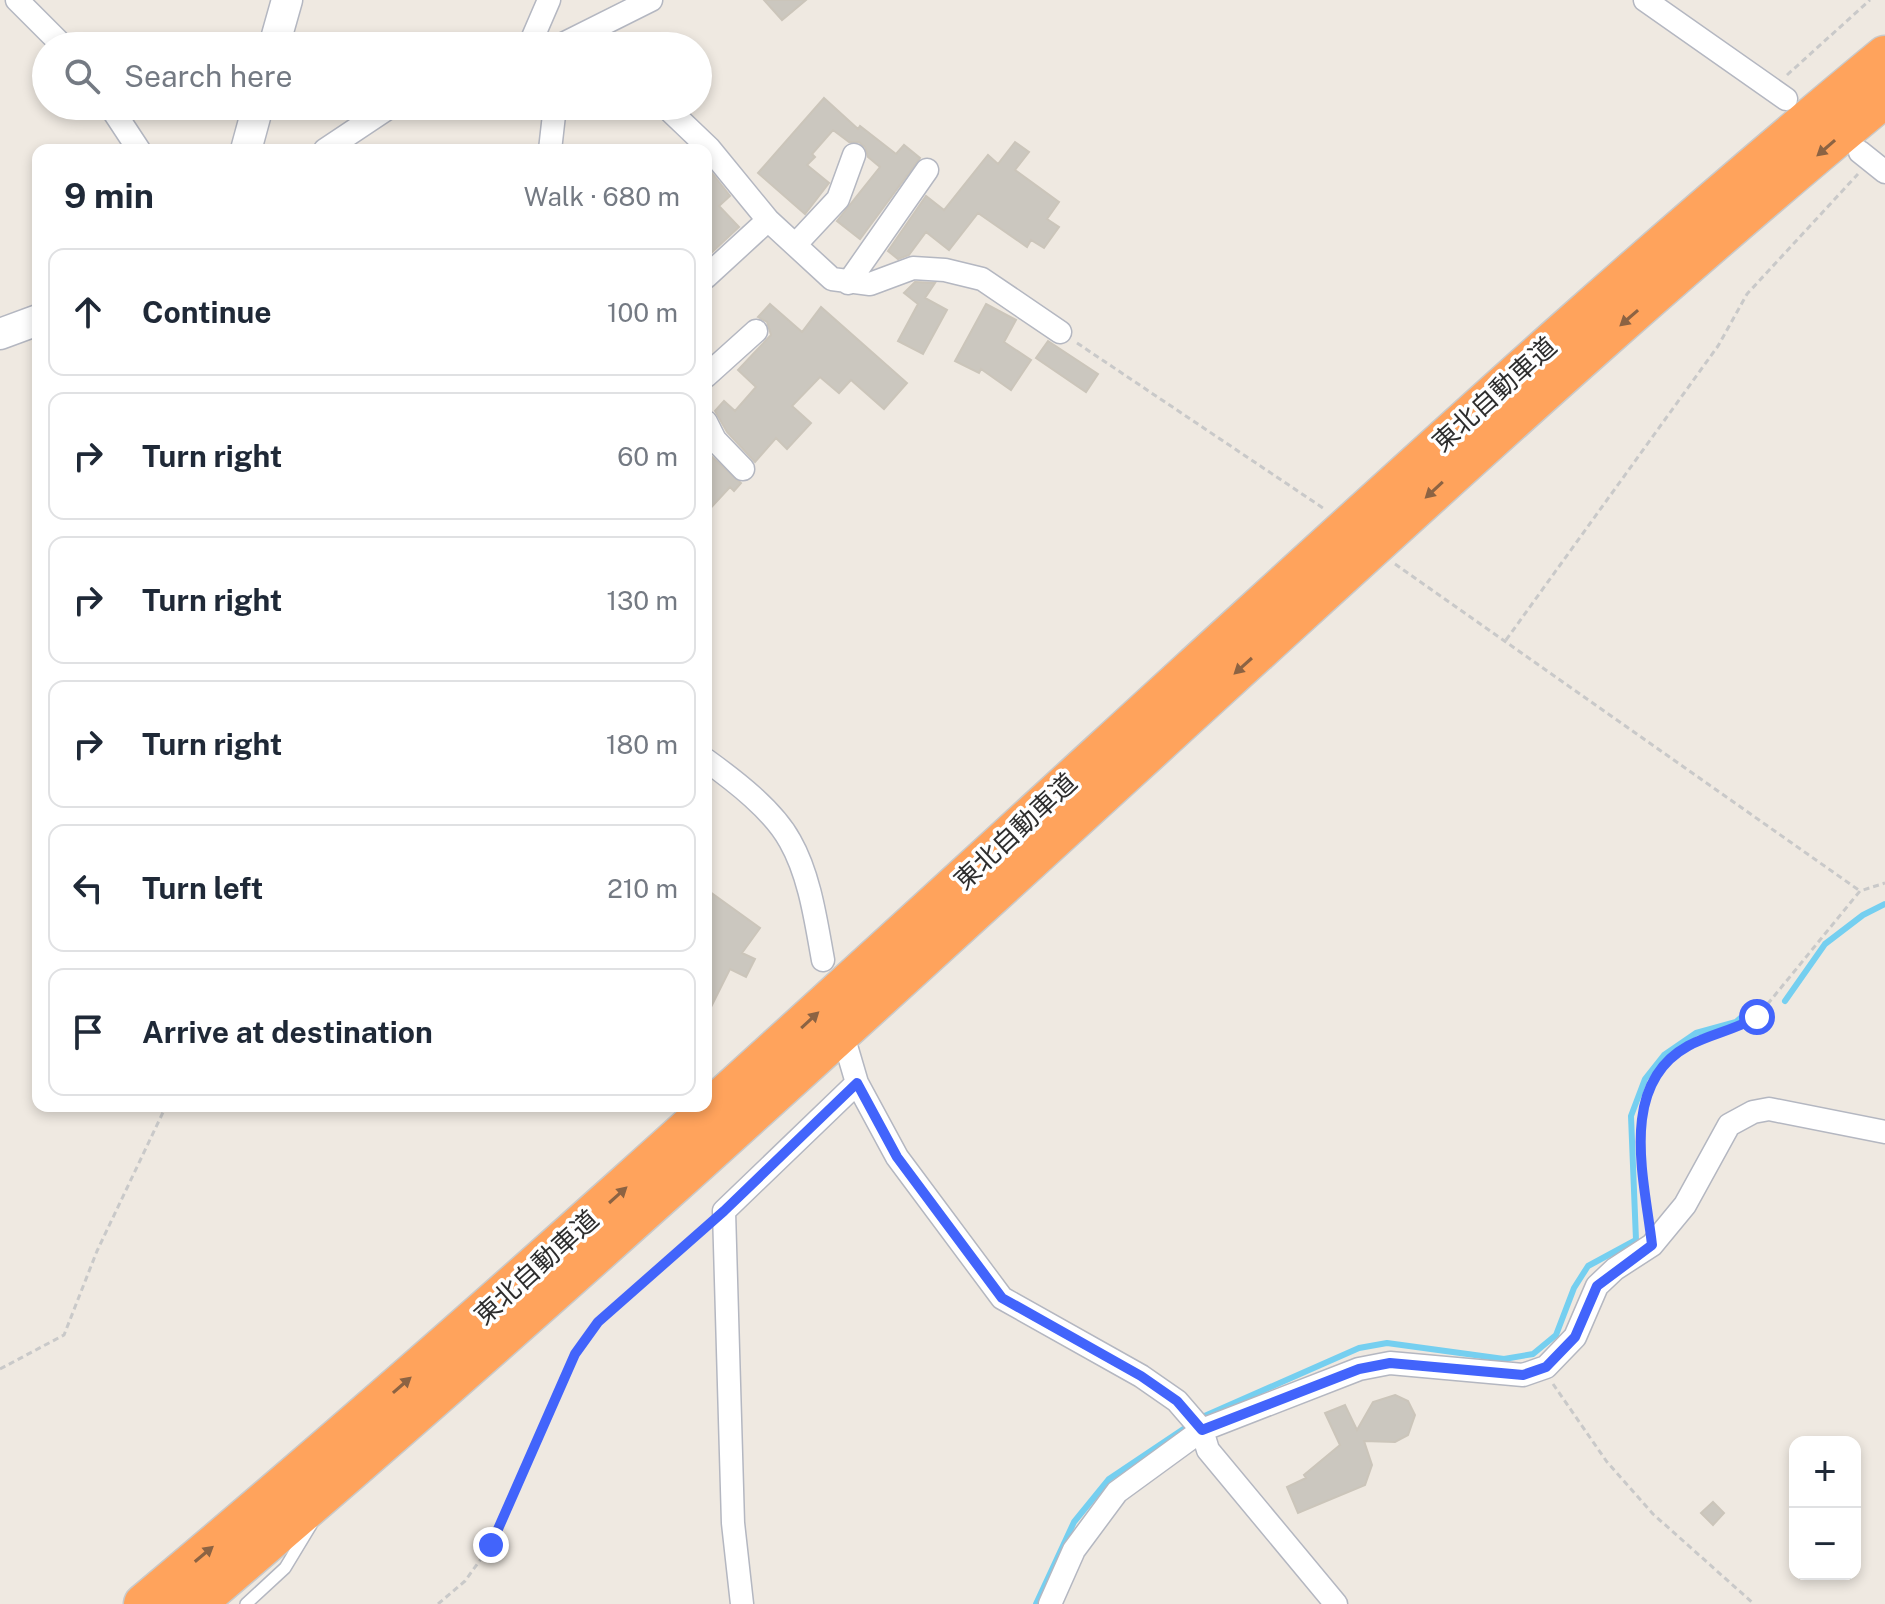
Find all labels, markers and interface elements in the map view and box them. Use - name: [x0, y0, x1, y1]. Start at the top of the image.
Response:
- search box: [32, 32, 712, 120]
- icon: search: [60, 54, 104, 98]
- text: Search here: [124, 58, 292, 94]
- one-way arrow: [1816, 139, 1836, 156]
- text: 9 min: [64, 176, 154, 216]
- text: Walk · 680 m: [524, 181, 680, 212]
- icon: ahead: [66, 290, 110, 334]
- text: Continue: [142, 294, 272, 330]
- text: 100 m: [607, 297, 678, 328]
- one-way arrow: [1620, 309, 1640, 326]
- street label: 東北自動車道: [1426, 330, 1562, 458]
- icon: right: [66, 434, 110, 478]
- text: Turn right: [142, 438, 282, 474]
- text: 60 m: [617, 441, 678, 472]
- one-way arrow: [1425, 480, 1444, 498]
- icon: right: [66, 578, 110, 622]
- text: Turn right: [142, 582, 282, 618]
- text: 130 m: [606, 585, 678, 616]
- one-way arrow: [1233, 657, 1253, 674]
- icon: right: [66, 722, 110, 766]
- text: Turn right: [142, 726, 282, 762]
- text: 180 m: [606, 729, 678, 760]
- street label: 東北自動車道: [947, 766, 1083, 896]
- icon: left: [66, 866, 110, 910]
- text: Turn left: [142, 870, 263, 906]
- text: 210 m: [607, 873, 678, 904]
- route start: [1739, 999, 1775, 1035]
- icon: arrive: [66, 1010, 110, 1054]
- one-way arrow: [800, 1011, 819, 1029]
- text: Arrive at destination: [142, 1014, 433, 1050]
- one-way arrow: [608, 1186, 627, 1204]
- street label: 東北自動車道: [468, 1203, 604, 1331]
- one-way arrow: [391, 1377, 411, 1394]
- map controls: [1789, 1436, 1861, 1580]
- button: +: [1789, 1436, 1861, 1508]
- button: −: [1789, 1508, 1861, 1580]
- route end: [473, 1527, 509, 1563]
- one-way arrow: [194, 1546, 214, 1563]

